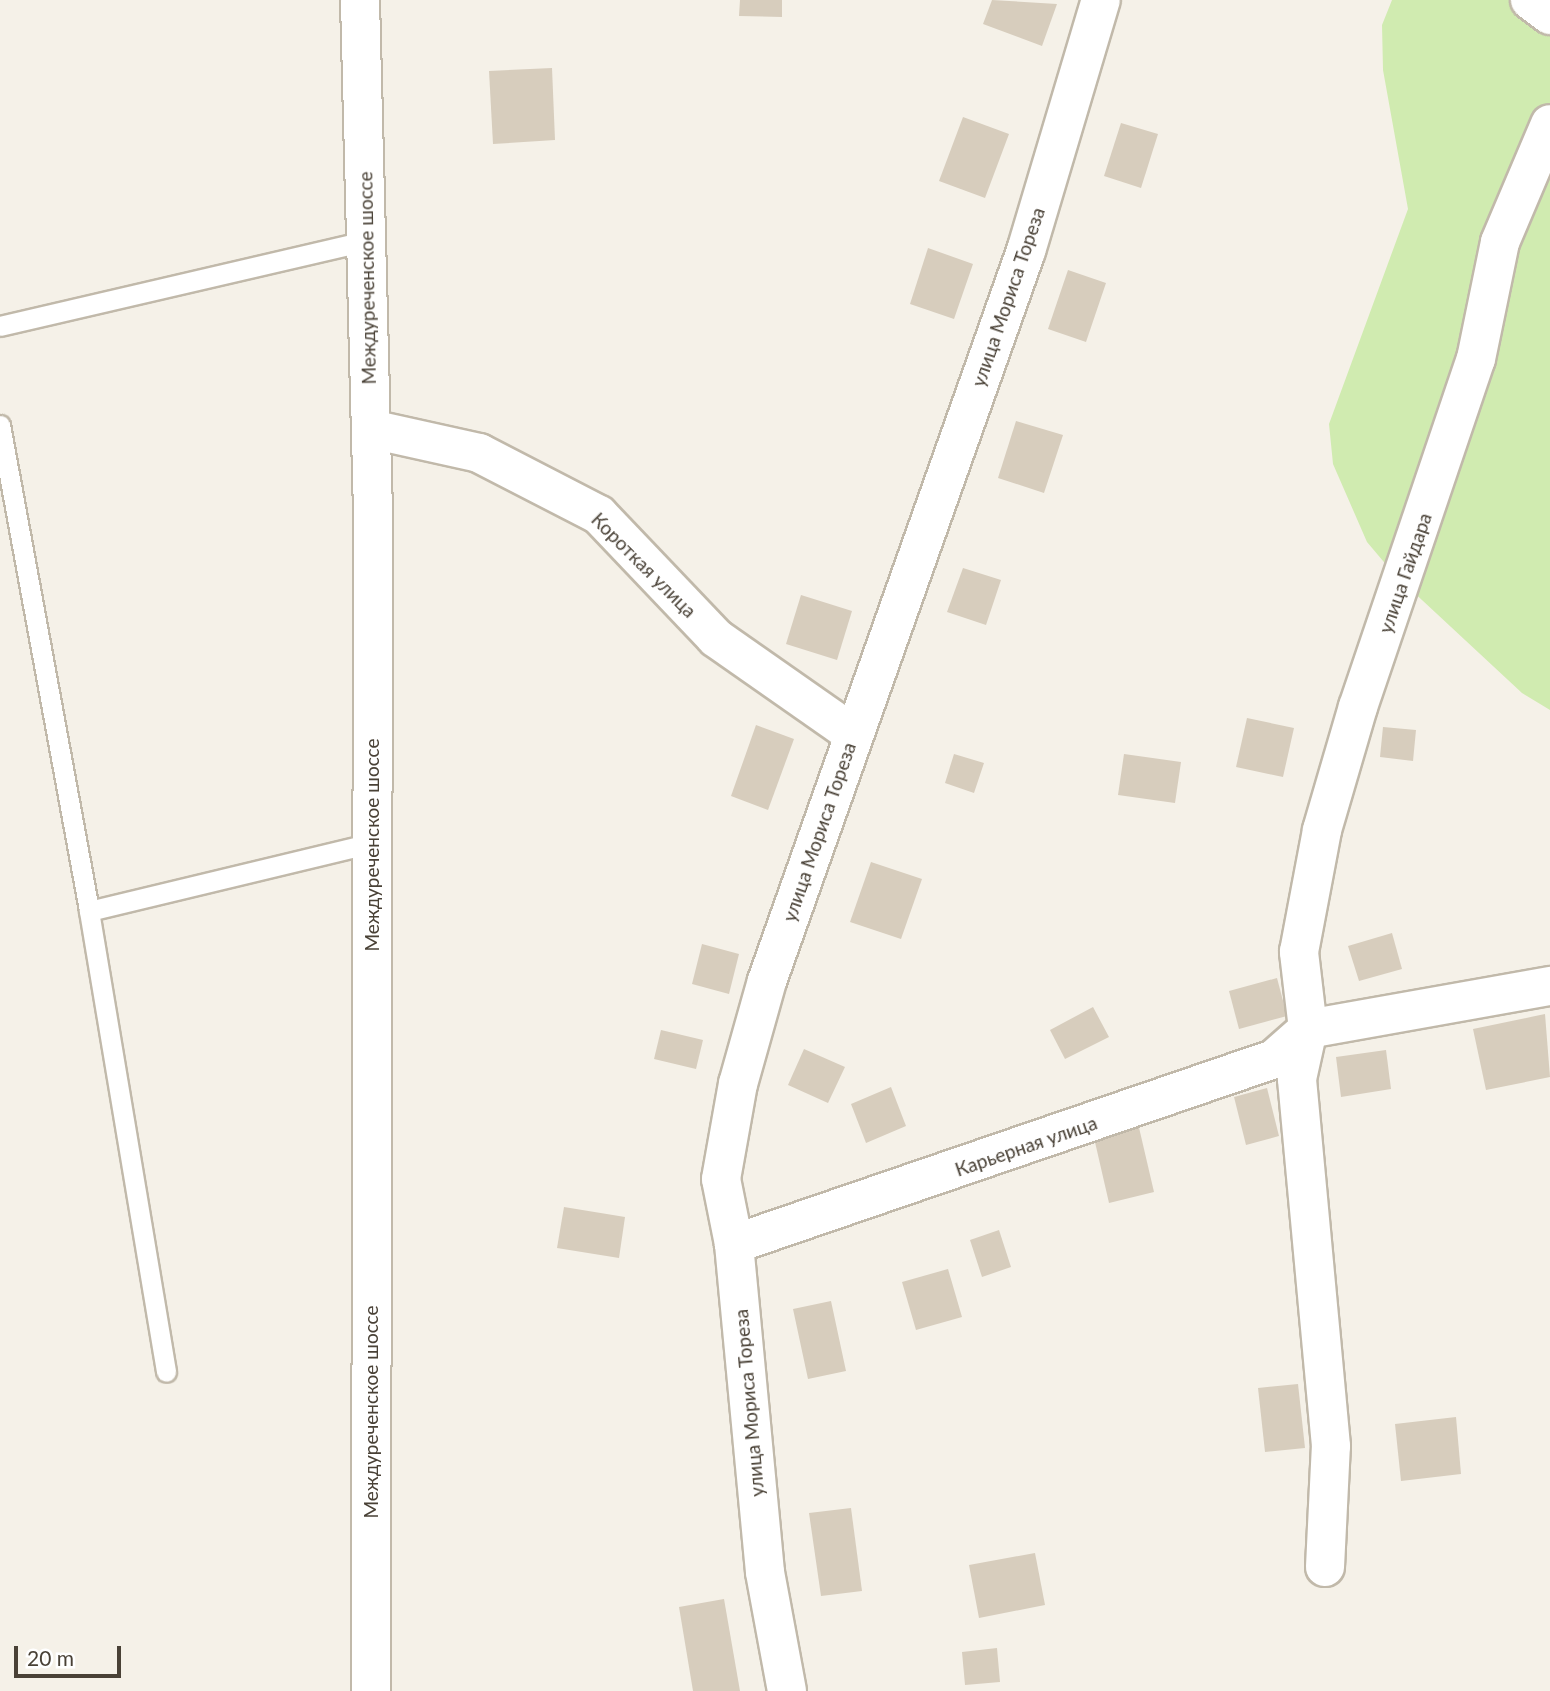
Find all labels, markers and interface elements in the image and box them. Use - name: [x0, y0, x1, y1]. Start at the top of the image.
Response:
- street label: Междуреченское шоссе: [354, 171, 380, 385]
- street label: улица Мориса Тореза: [967, 204, 1049, 390]
- street label: Короткая улица: [587, 508, 701, 622]
- street label: улица Гайдара: [1374, 510, 1436, 636]
- street label: Междуреченское шоссе: [361, 739, 383, 951]
- street label: улица Мориса Тореза: [778, 739, 860, 925]
- street label: Карьерная улица: [952, 1111, 1100, 1181]
- street label: Междуреченское шоссе: [360, 1306, 382, 1518]
- street label: улица Мориса Тореза: [729, 1308, 769, 1498]
- scale bar: [18, 1632, 124, 1676]
- text: 20 m: [27, 1645, 74, 1670]

